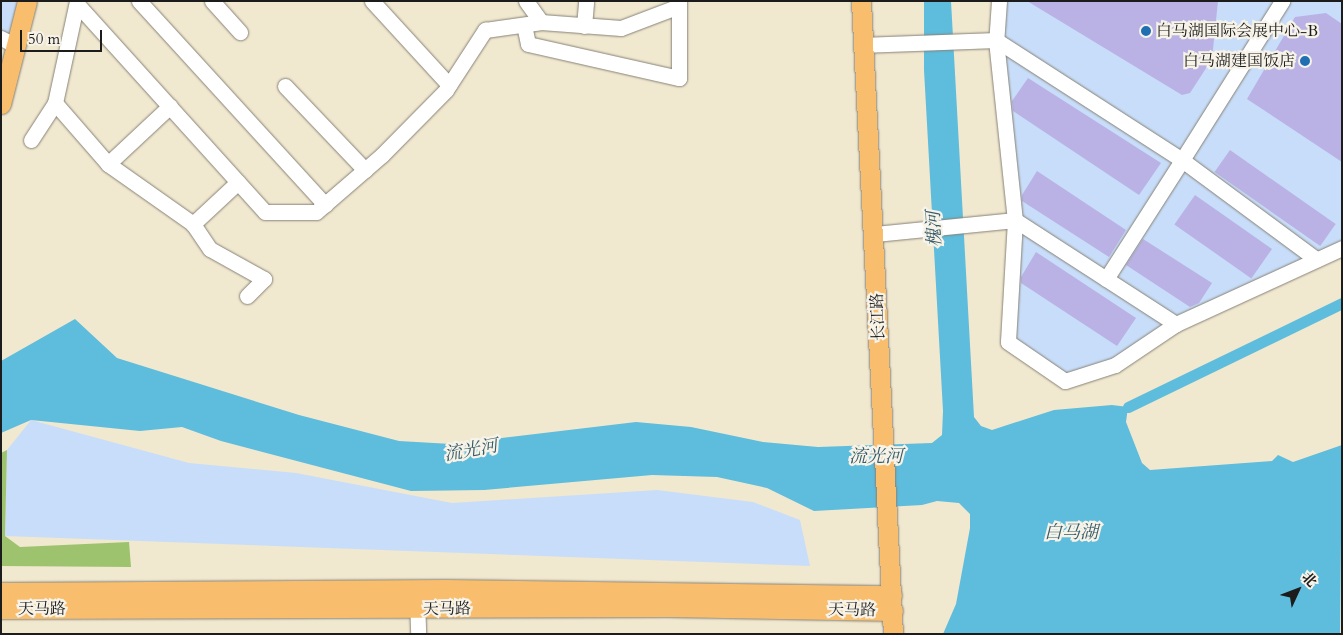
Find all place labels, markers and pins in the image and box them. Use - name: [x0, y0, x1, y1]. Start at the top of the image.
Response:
- place label: 白马湖国际会展中心-B: [1156, 21, 1318, 41]
- marker: 白马湖国际会展中心-B: [1140, 25, 1152, 37]
- place label: 白马湖建国饭店: [1183, 51, 1295, 71]
- marker: 白马湖建国饭店: [1299, 55, 1311, 67]

